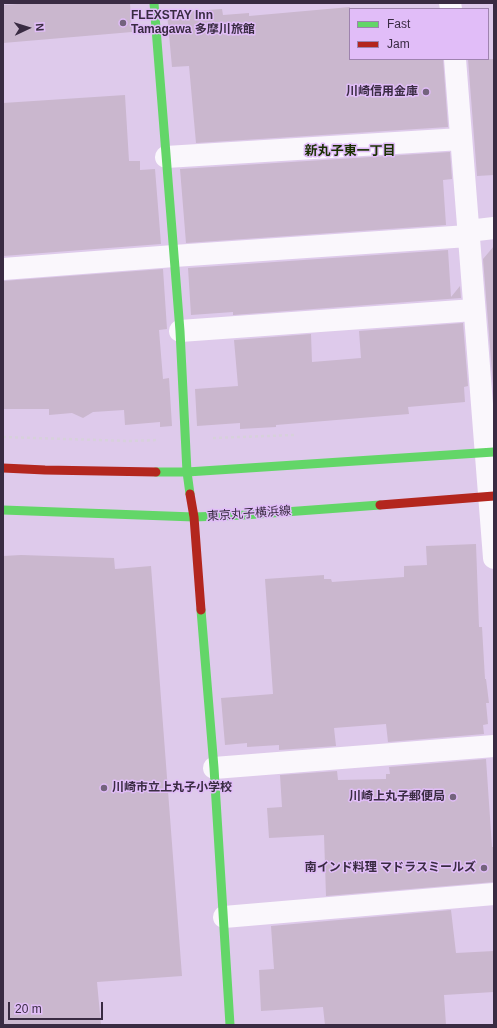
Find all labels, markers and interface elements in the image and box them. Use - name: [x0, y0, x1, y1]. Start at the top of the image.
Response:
- north arrow: [8, 8, 48, 48]
- legend: [349, 8, 489, 60]
- place label: FLEXSTAY Inn Tamagawa 多摩川旅館: [131, 9, 255, 37]
- text: Fast: [387, 17, 410, 31]
- marker: FLEXSTAY Inn Tamagawa 多摩川旅館: [118, 18, 128, 28]
- text: N: [34, 23, 46, 32]
- text: Jam: [387, 37, 410, 51]
- place label: 川崎信用金庫: [346, 85, 418, 99]
- marker: 川崎信用金庫: [421, 87, 431, 97]
- district label: 新丸子東一丁目: [305, 143, 395, 159]
- street label: 東京丸子横浜線: [207, 504, 291, 524]
- place label: 川崎市立上丸子小学校: [112, 781, 232, 795]
- marker: 川崎市立上丸子小学校: [99, 783, 109, 793]
- place label: 川崎上丸子郵便局: [349, 790, 445, 804]
- marker: 川崎上丸子郵便局: [448, 792, 458, 802]
- place label: 南インド料理 マドラスミールズ: [305, 861, 476, 875]
- marker: 南インド料理 マドラスミールズ: [479, 863, 489, 873]
- scale bar: [10, 994, 105, 1020]
- text: 20 m: [15, 1002, 42, 1016]

